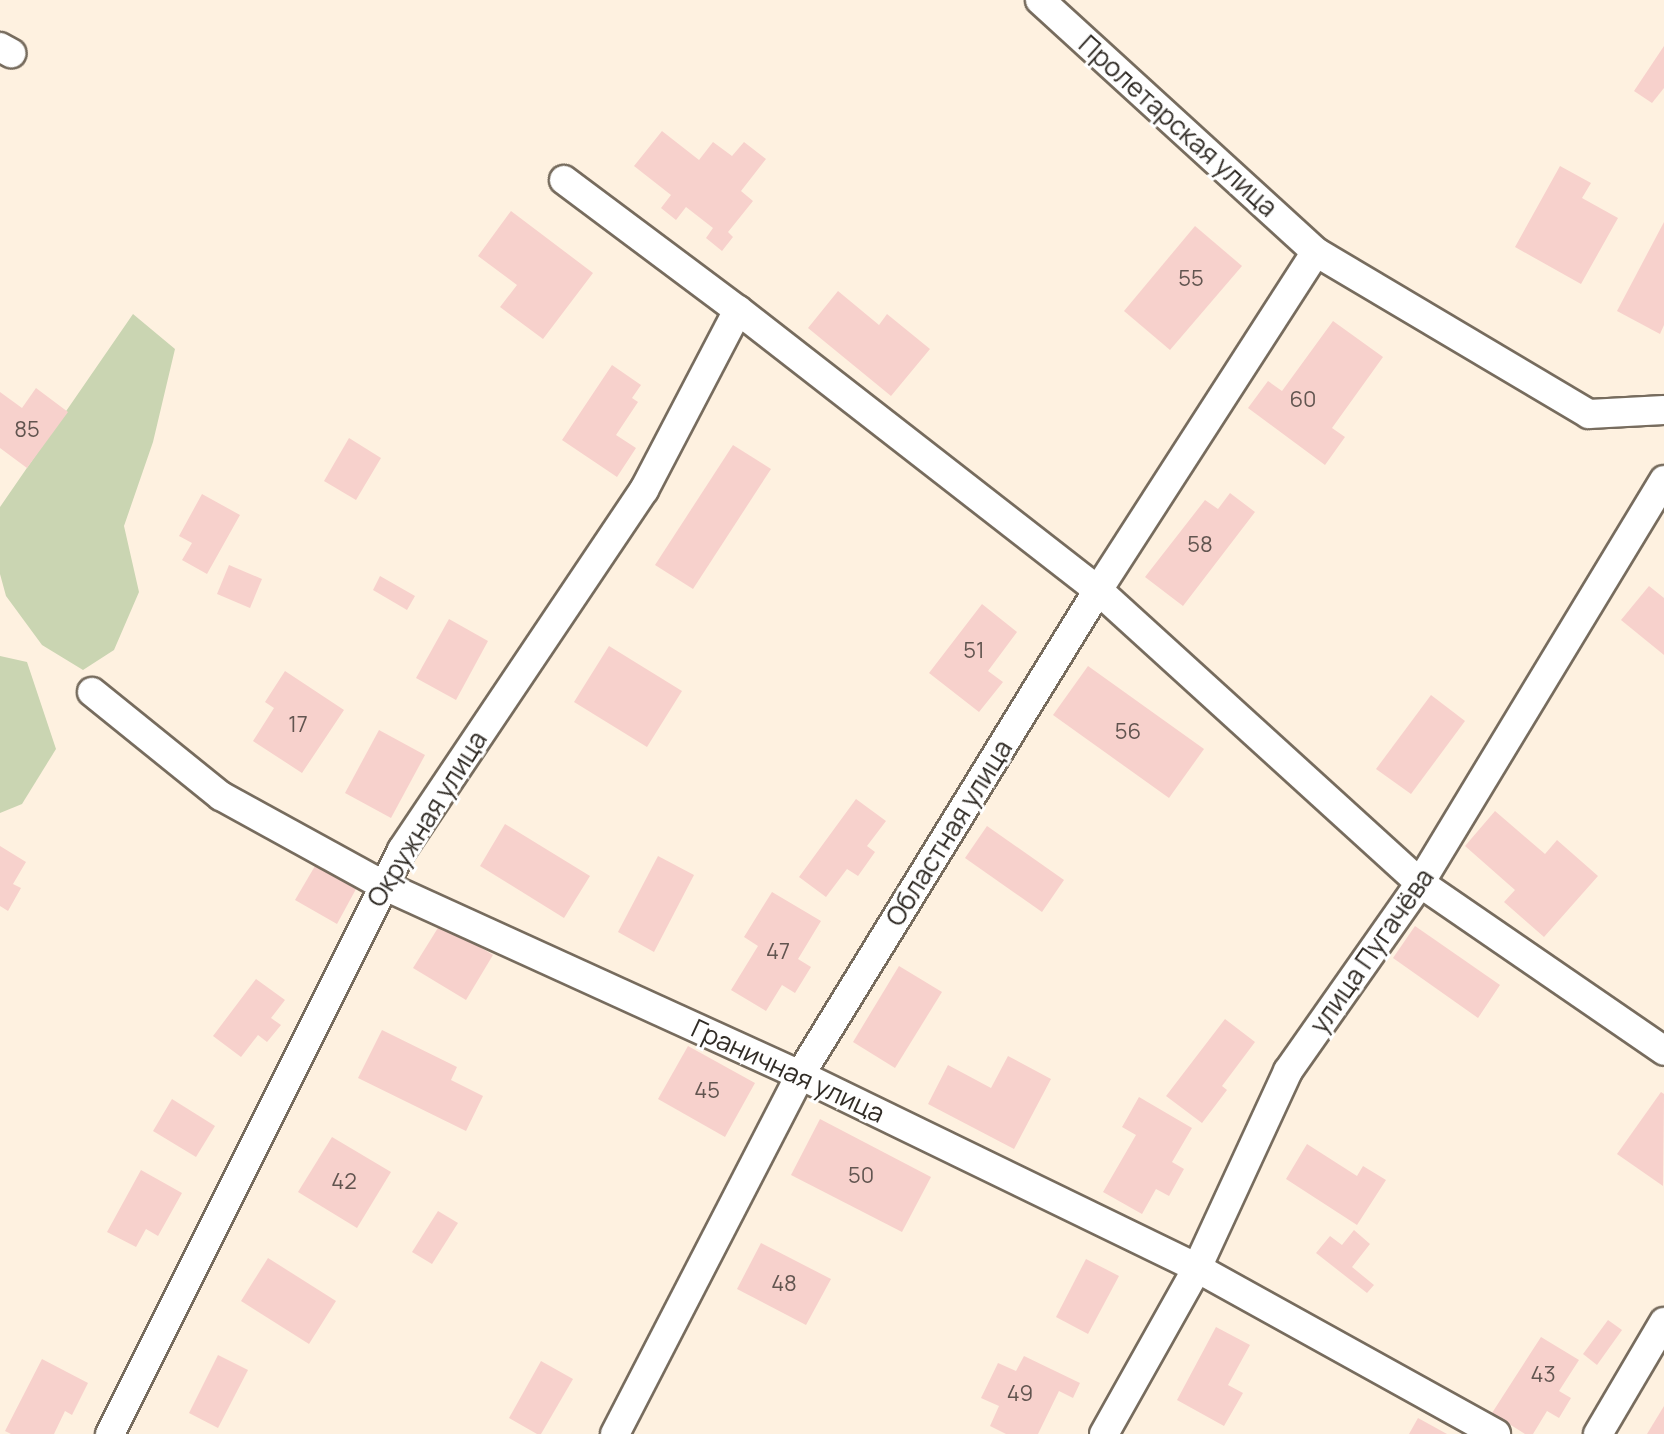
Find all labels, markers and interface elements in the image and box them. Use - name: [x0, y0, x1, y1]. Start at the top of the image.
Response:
- street label: Пролетарская улица: [1072, 29, 1284, 223]
- house number: 55: [1178, 266, 1204, 292]
- house number: 60: [1289, 387, 1317, 413]
- house number: 85: [14, 417, 40, 443]
- house number: 58: [1187, 532, 1213, 558]
- house number: 51: [963, 638, 985, 664]
- house number: 17: [288, 712, 308, 738]
- house number: 56: [1115, 719, 1141, 745]
- street label: Окружная улица: [360, 725, 494, 913]
- street label: Областная улица: [879, 734, 1019, 932]
- street label: улица Пугачёва: [1304, 863, 1440, 1039]
- house number: 47: [766, 939, 790, 965]
- street label: Граничная улица: [686, 1013, 890, 1129]
- house number: 45: [694, 1078, 720, 1104]
- house number: 50: [848, 1163, 874, 1189]
- house number: 42: [331, 1169, 357, 1195]
- house number: 48: [771, 1271, 797, 1297]
- house number: 43: [1530, 1362, 1556, 1388]
- house number: 49: [1007, 1381, 1033, 1407]

